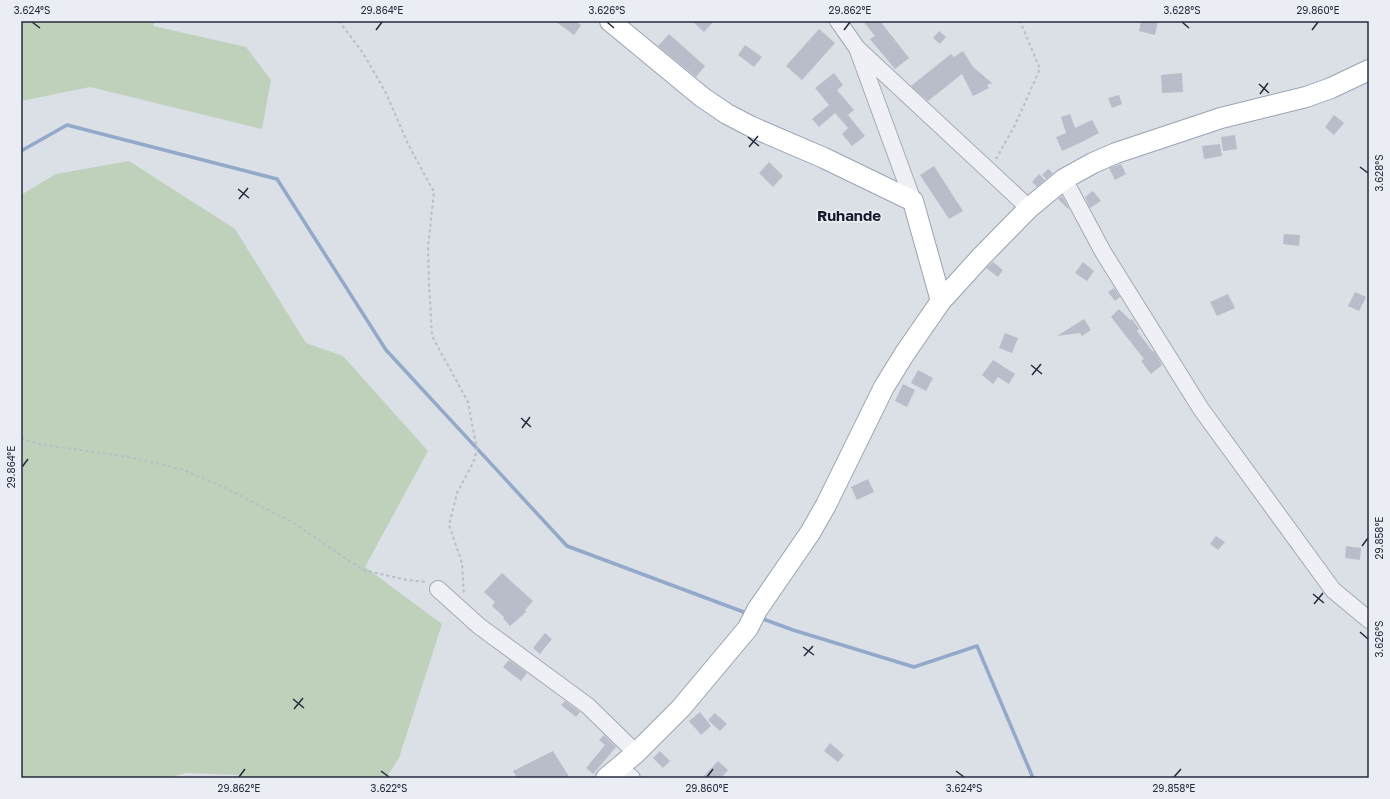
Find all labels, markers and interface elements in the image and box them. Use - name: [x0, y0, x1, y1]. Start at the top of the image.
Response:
- text: 3.624°S: [14, 4, 50, 16]
- text: 29.864°E: [361, 4, 403, 16]
- text: 3.626°S: [588, 4, 626, 16]
- text: 29.862°E: [829, 4, 871, 16]
- text: 3.628°S: [1163, 4, 1201, 16]
- text: 29.860°E: [1296, 4, 1340, 16]
- text: 3.628°S: [1373, 154, 1385, 192]
- district label: Ruhande: [817, 206, 881, 224]
- text: 29.864°E: [5, 446, 17, 488]
- text: 29.858°E: [1373, 517, 1385, 559]
- text: 3.626°S: [1373, 620, 1385, 658]
- text: 29.862°E: [218, 782, 260, 794]
- text: 3.622°S: [371, 782, 407, 794]
- text: 29.860°E: [685, 782, 729, 794]
- text: 3.624°S: [946, 782, 982, 794]
- text: 29.858°E: [1153, 782, 1195, 794]

